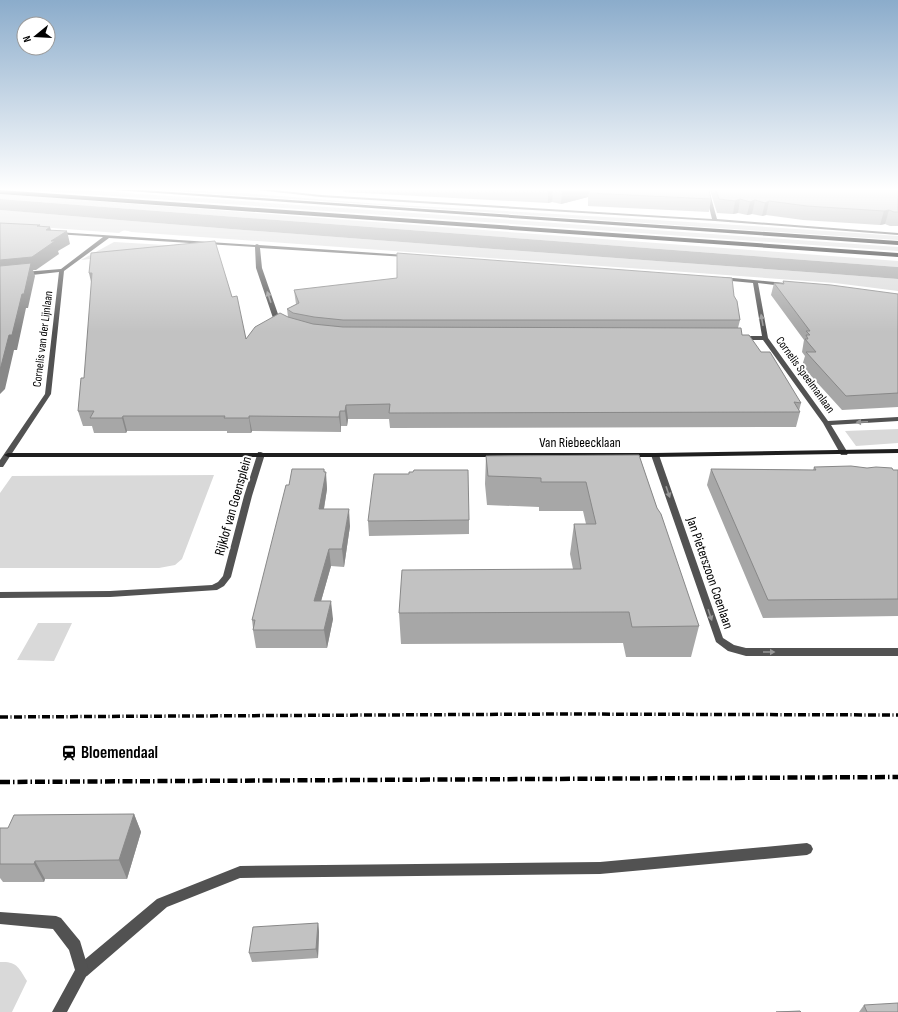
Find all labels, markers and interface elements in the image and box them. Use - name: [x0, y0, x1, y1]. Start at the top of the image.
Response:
- north arrow: [16, 16, 56, 56]
- text: N: [20, 34, 34, 44]
- street label: Cornelis van der Lijnlaan: [30, 290, 56, 388]
- one-way arrow: [266, 290, 272, 302]
- one-way arrow: [759, 314, 765, 326]
- street label: Cornelis Speelmanlaan: [772, 334, 838, 416]
- one-way arrow: [855, 419, 868, 425]
- street label: Van Riebeecklaan: [539, 434, 621, 451]
- street label: Rijklof van Goensplein: [211, 454, 255, 558]
- one-way arrow: [665, 487, 671, 499]
- street label: Jan Pieterszoon Coenlaan: [683, 514, 737, 631]
- one-way arrow: [708, 609, 714, 621]
- one-way arrow: [763, 649, 776, 655]
- place label: Bloemendaal: [81, 743, 158, 763]
- station icon: Bloemendaal: [60, 744, 78, 762]

